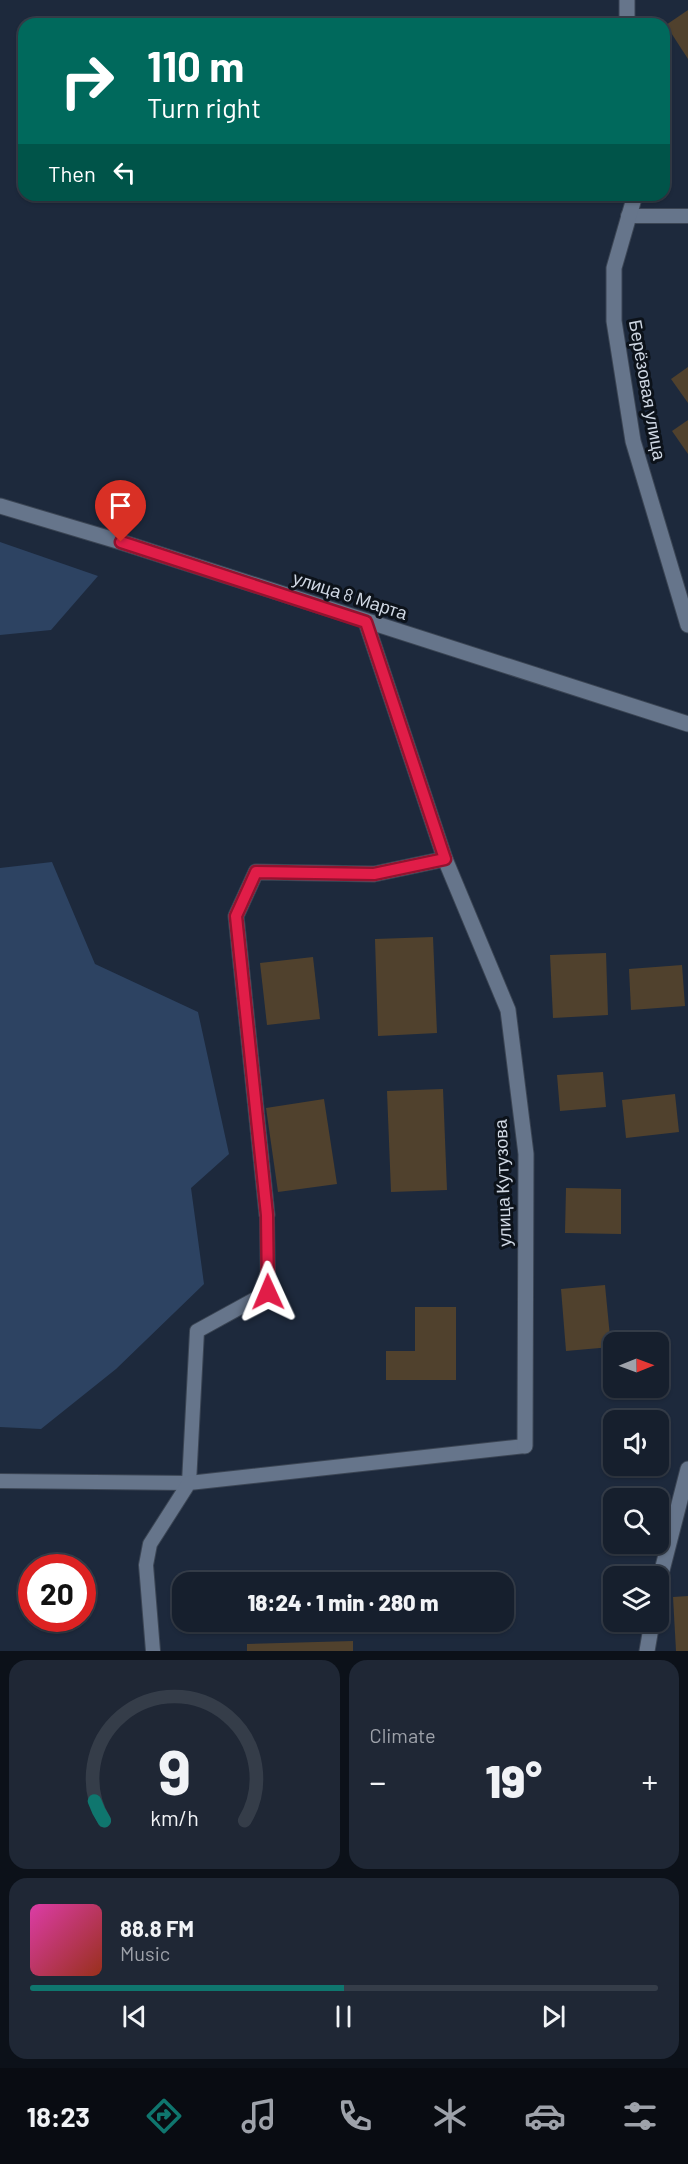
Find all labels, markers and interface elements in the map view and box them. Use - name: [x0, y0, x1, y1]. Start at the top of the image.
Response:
- text: 110 m: [147, 40, 244, 90]
- icon: right: [48, 42, 126, 120]
- text: Turn right: [147, 91, 261, 123]
- icon: left: [108, 156, 141, 189]
- text: Then: [48, 160, 96, 186]
- street label: Берёзовая улица: [625, 318, 671, 463]
- pin: [95, 480, 146, 542]
- icon: arrive: [104, 489, 137, 522]
- street label: улица 8 Марта: [290, 566, 411, 624]
- street label: улица Кутузова: [489, 1118, 515, 1247]
- position arrow: [236, 1260, 300, 1324]
- north arrow: [603, 1332, 669, 1398]
- map controls: [603, 1332, 669, 1632]
- button: sound: [603, 1410, 669, 1476]
- button: search: [603, 1488, 669, 1554]
- speed limit sign: 20: [18, 1554, 96, 1632]
- button: layers: [603, 1566, 669, 1632]
- text: 18:24 · 1 min · 280 m: [247, 1589, 439, 1615]
- text: Climate: [370, 1723, 436, 1747]
- text: 9: [158, 1733, 191, 1807]
- text: 19°: [485, 1753, 542, 1807]
- text: −: [370, 1761, 386, 1801]
- text: +: [642, 1761, 658, 1801]
- text: km/h: [150, 1806, 199, 1831]
- text: 88.8 FM: [120, 1915, 194, 1941]
- text: Music: [120, 1941, 170, 1965]
- icon: previous: [118, 2000, 151, 2033]
- icon: pause: [327, 2000, 360, 2033]
- icon: next: [537, 2000, 570, 2033]
- icon: directions: [143, 2095, 185, 2137]
- icon: music: [238, 2095, 280, 2137]
- icon: phone: [334, 2095, 376, 2137]
- icon: climate: [429, 2095, 471, 2137]
- icon: car: [524, 2095, 566, 2137]
- icon: filters: [619, 2095, 661, 2137]
- text: 18:23: [27, 2100, 90, 2132]

